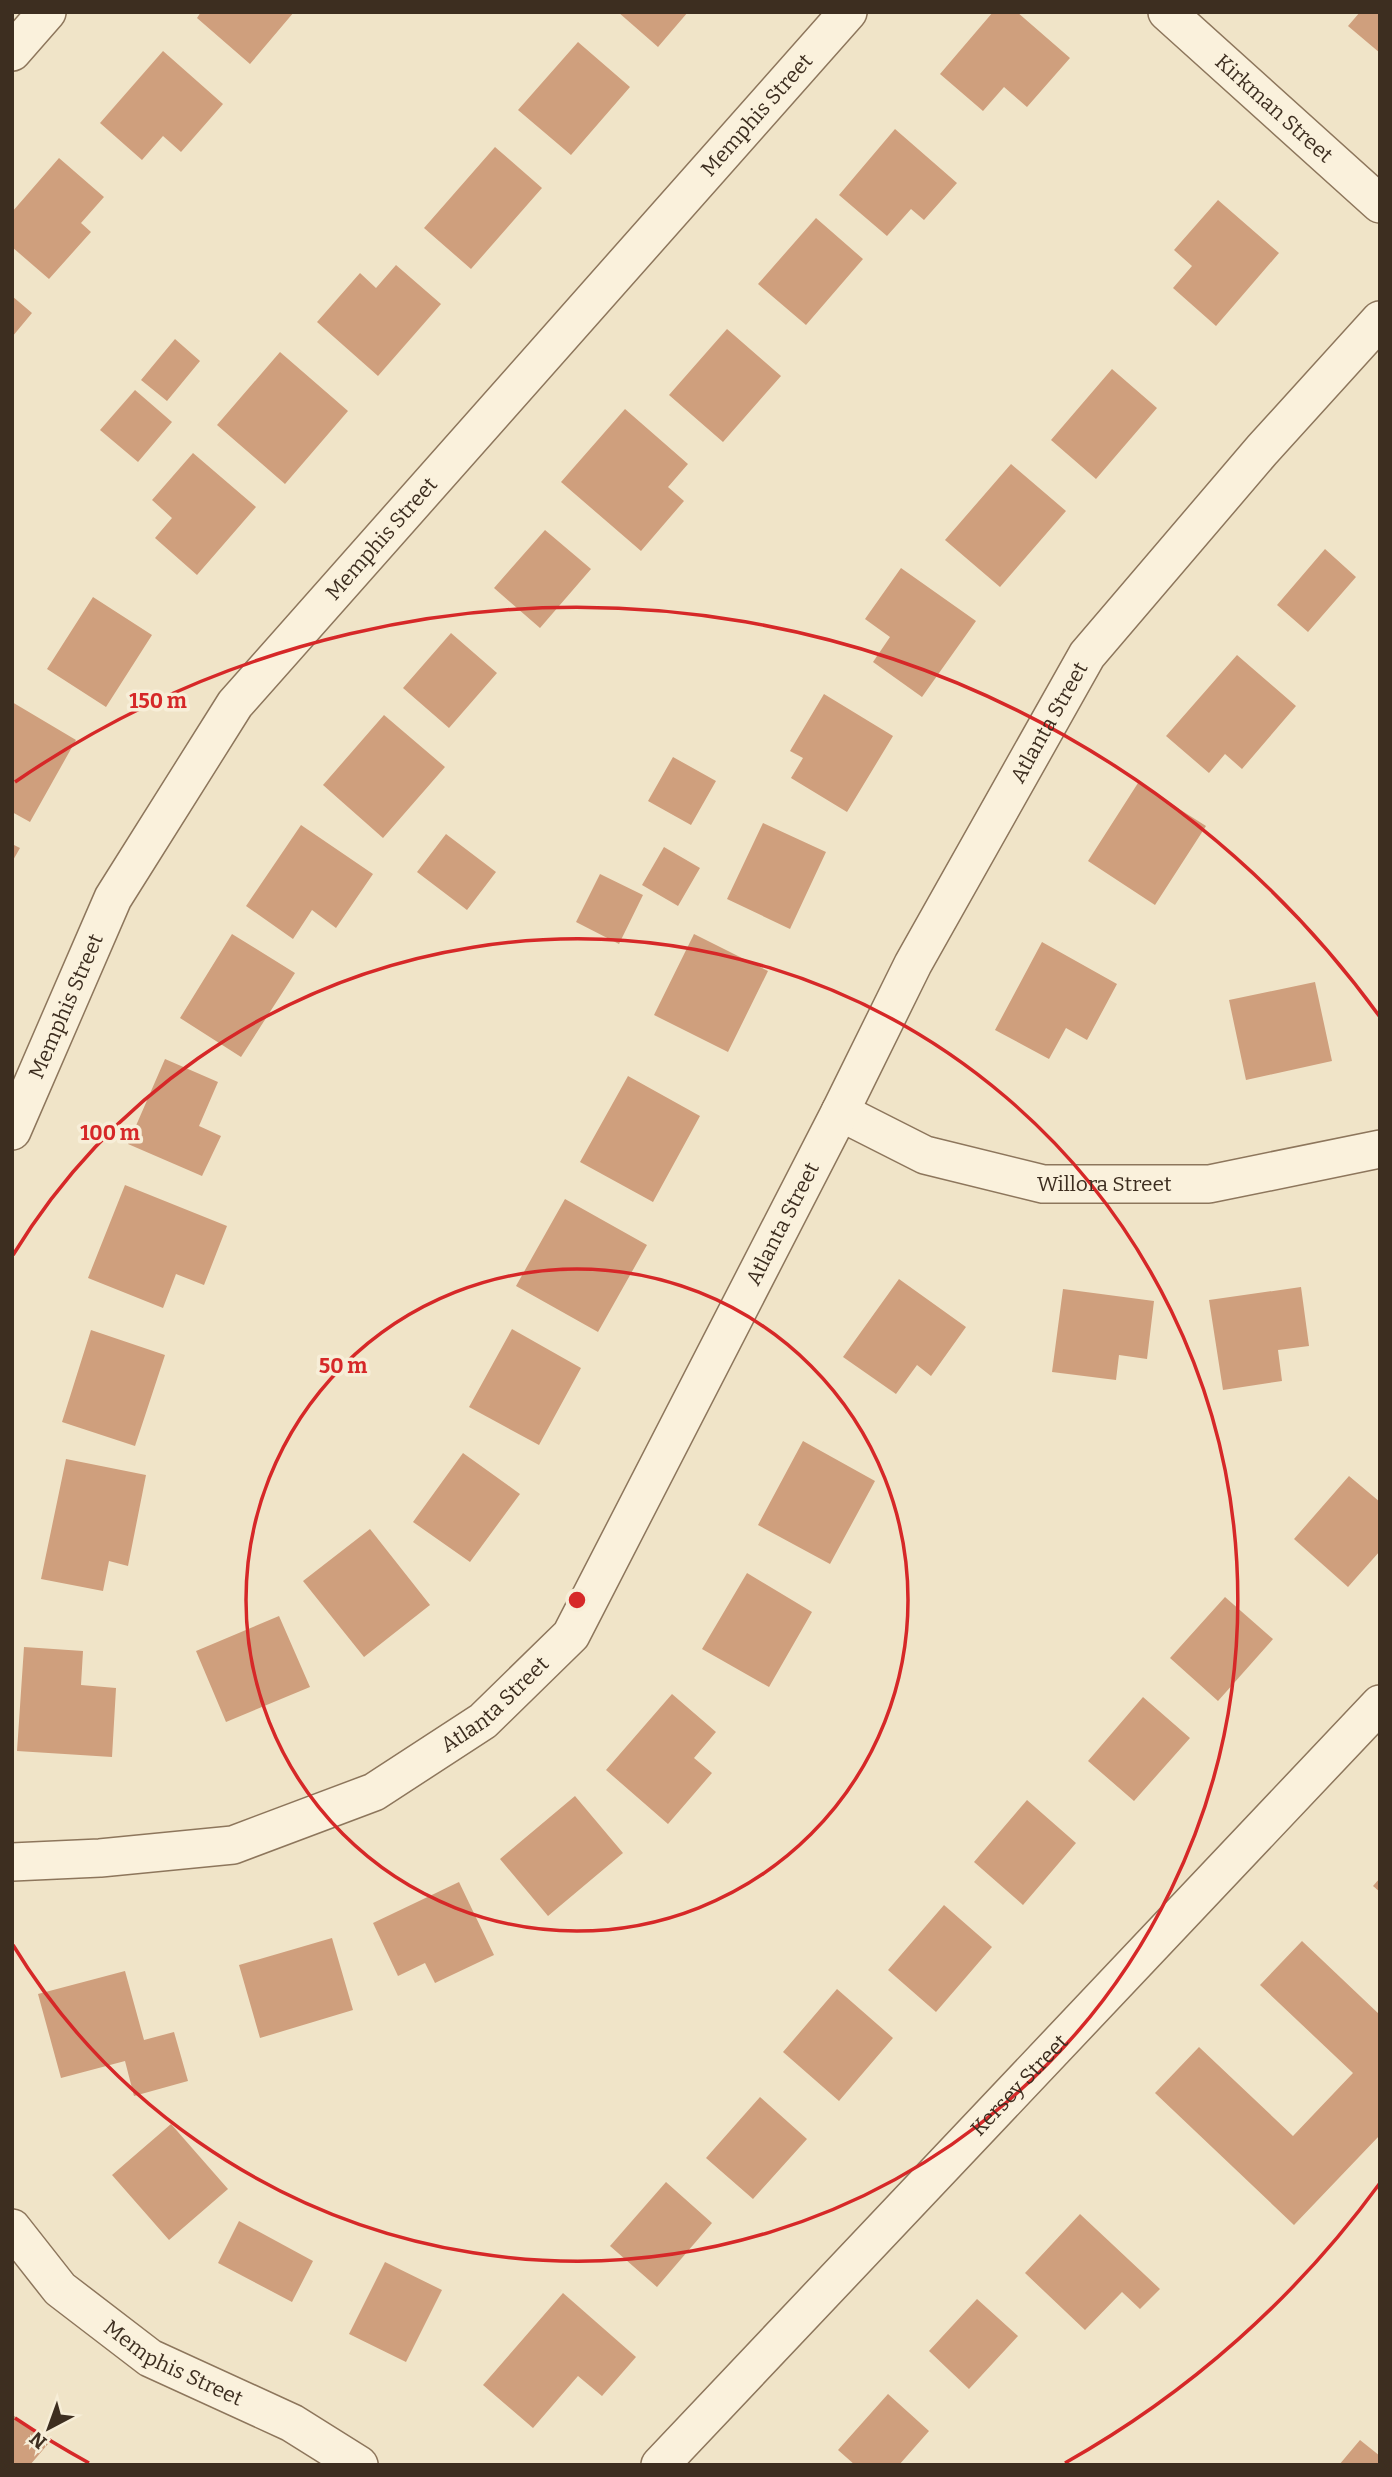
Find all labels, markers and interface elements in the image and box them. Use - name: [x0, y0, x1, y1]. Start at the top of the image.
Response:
- street label: Memphis Street: [696, 48, 818, 182]
- street label: Kirkman Street: [1210, 49, 1339, 168]
- street label: Memphis Street: [320, 472, 443, 605]
- street label: Atlanta Street: [1005, 657, 1094, 787]
- text: 150 m: [129, 688, 187, 714]
- street label: Memphis Street: [23, 929, 109, 1083]
- text: 100 m: [80, 1120, 140, 1146]
- street label: Atlanta Street: [740, 1158, 825, 1290]
- street label: Willora Street: [1037, 1171, 1172, 1197]
- text: 50 m: [319, 1353, 367, 1379]
- centre of rings: [565, 1588, 589, 1612]
- street label: Atlanta Street: [436, 1651, 555, 1758]
- street label: Kersey Street: [965, 2029, 1074, 2141]
- street label: Memphis Street: [99, 2314, 247, 2412]
- north arrow: [14, 2393, 84, 2463]
- text: N: [25, 2427, 51, 2454]

